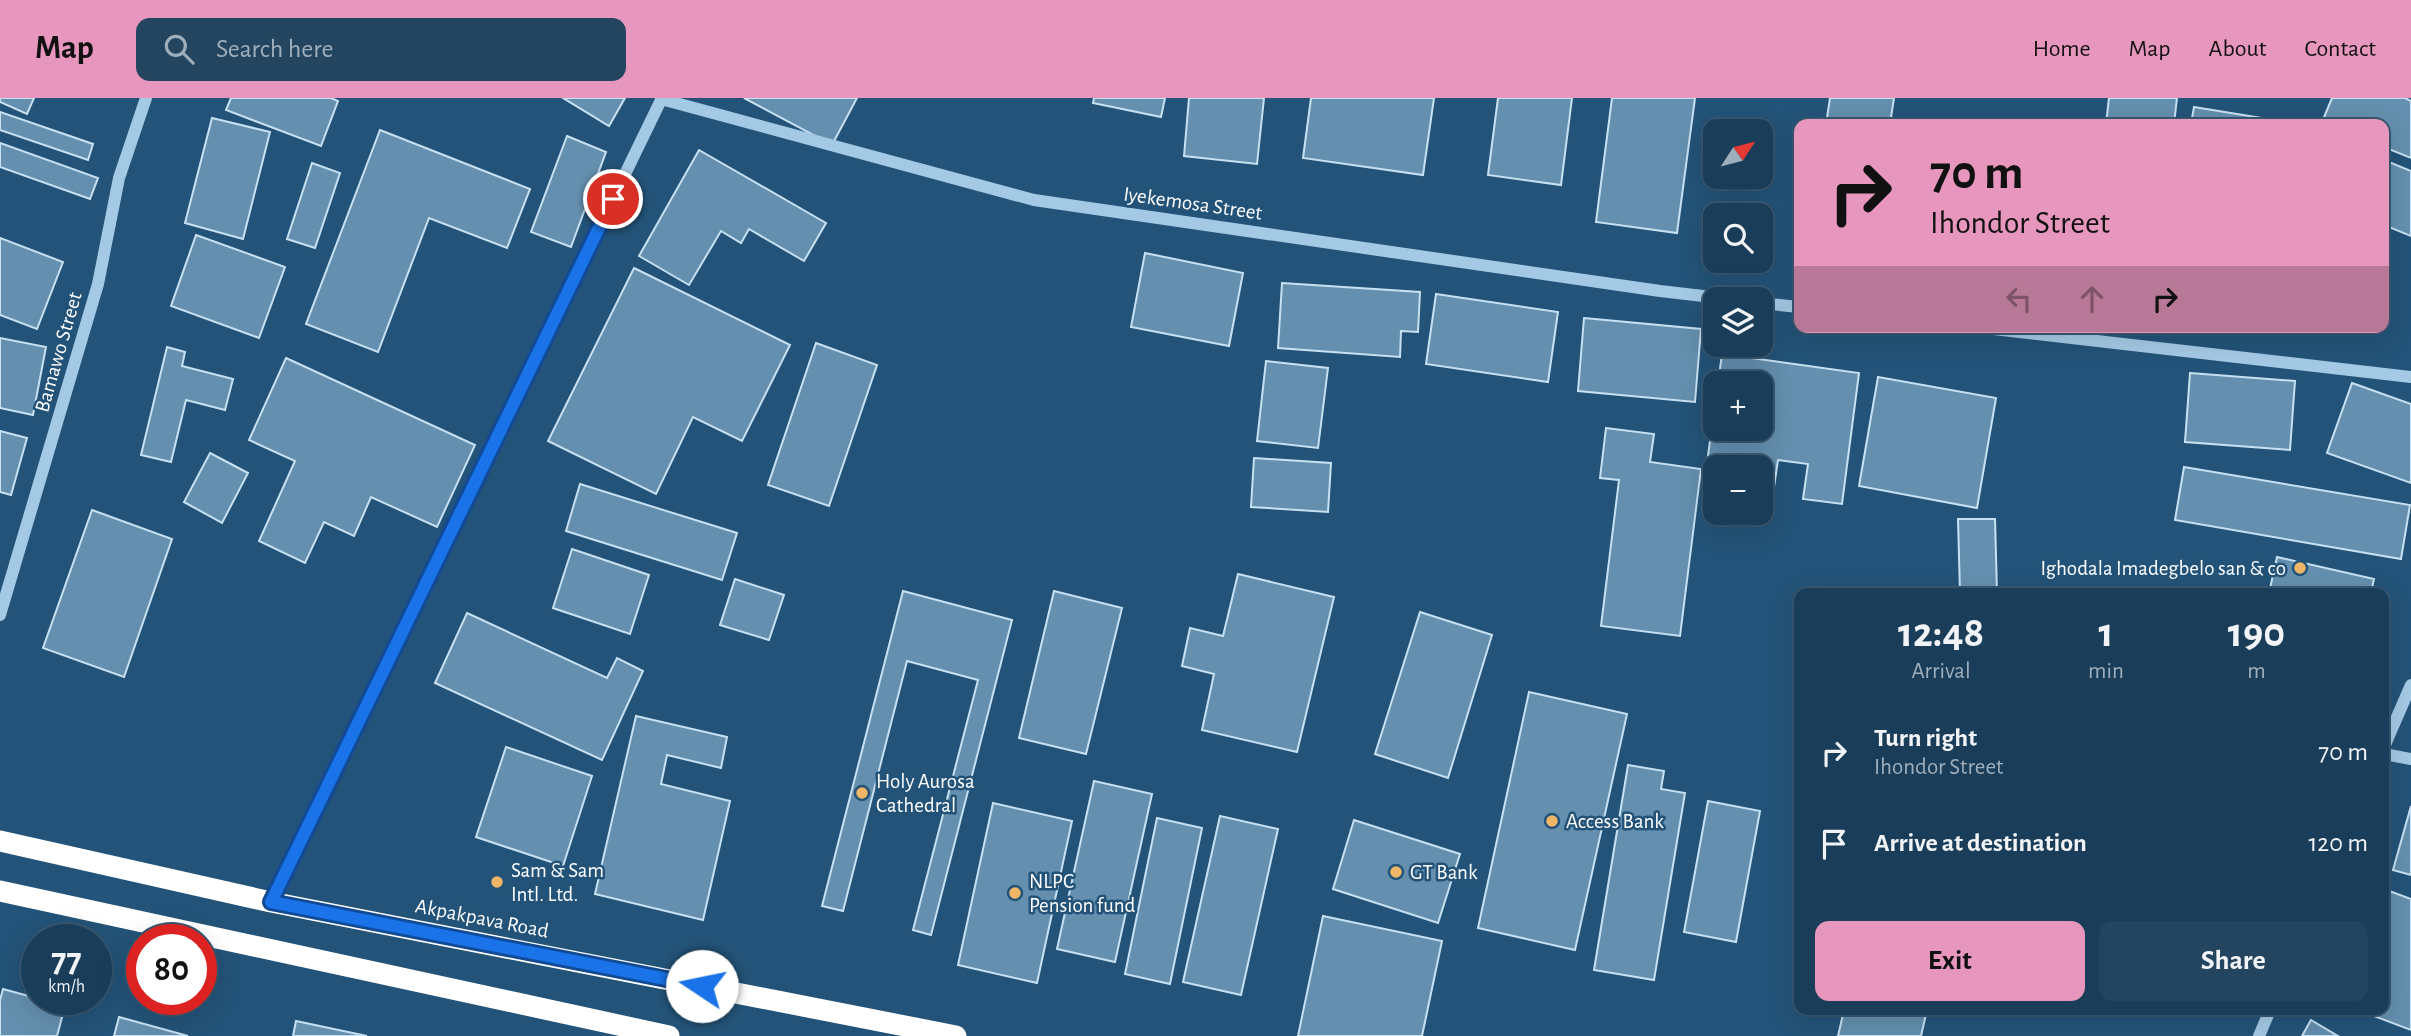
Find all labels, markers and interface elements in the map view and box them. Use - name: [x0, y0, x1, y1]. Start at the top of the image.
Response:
- search box: [136, 18, 626, 81]
- icon: search: [160, 30, 198, 68]
- text: Map: [35, 32, 94, 65]
- text: Search here: [216, 36, 334, 62]
- text: Home: [2033, 37, 2091, 61]
- text: Map: [2129, 37, 2171, 61]
- text: About: [2209, 37, 2266, 61]
- text: Contact: [2304, 37, 2376, 61]
- north arrow: [1703, 119, 1773, 189]
- map controls: [1703, 119, 1773, 525]
- icon: right: [1815, 147, 1906, 238]
- text: 70 m: [1930, 149, 2024, 198]
- pin: [583, 169, 643, 229]
- icon: arrive: [594, 180, 632, 218]
- street label: Iyekemosa Street: [1122, 183, 1264, 224]
- button: search: [1703, 203, 1773, 273]
- text: Ihondor Street: [1930, 207, 2110, 239]
- icon: left: [2000, 280, 2038, 318]
- icon: ahead: [2073, 280, 2111, 318]
- icon: right: [2146, 280, 2184, 318]
- button: layers: [1703, 287, 1773, 357]
- street label: Bamawo Street: [31, 289, 86, 415]
- button: +: [1703, 371, 1773, 441]
- button: −: [1703, 455, 1773, 525]
- place label: Ighodala Imadegbelo san & co: [2041, 558, 2286, 579]
- marker: Ighodala Imadegbelo san & co: [2292, 560, 2308, 576]
- text: 12:48: [1898, 612, 1984, 654]
- text: 1: [2098, 612, 2114, 654]
- text: 190: [2228, 612, 2285, 654]
- text: Arrival: [1911, 660, 1971, 683]
- text: min: [2088, 660, 2124, 683]
- text: m: [2247, 660, 2266, 683]
- text: Turn right: [1874, 725, 1977, 751]
- icon: right: [1815, 734, 1853, 772]
- text: 70 m: [2318, 739, 2368, 765]
- text: Ihondor Street: [1874, 756, 2003, 779]
- place label: Holy Aurosa Cathedral: [876, 771, 975, 816]
- marker: Holy Aurosa Cathedral: [854, 785, 870, 801]
- place label: Access Bank: [1566, 811, 1664, 832]
- marker: Access Bank: [1544, 813, 1560, 829]
- icon: arrive: [1815, 825, 1853, 863]
- text: Arrive at destination: [1874, 830, 2087, 856]
- text: 120 m: [2308, 830, 2368, 856]
- place label: Sam & Sam Intl. Ltd.: [511, 860, 604, 905]
- place label: GT Bank: [1410, 862, 1478, 883]
- marker: GT Bank: [1388, 864, 1404, 880]
- place label: NLPC Pension fund: [1029, 871, 1136, 916]
- marker: Sam & Sam Intl. Ltd.: [489, 874, 505, 890]
- marker: NLPC Pension fund: [1007, 885, 1023, 901]
- street label: Akpakpava Road: [413, 895, 550, 942]
- button: Exit: [1815, 921, 2085, 1001]
- button: Share: [2099, 921, 2368, 1001]
- speed limit sign: 80: [126, 924, 217, 1015]
- text: 77: [51, 943, 82, 978]
- position arrow: [665, 949, 739, 1023]
- text: km/h: [48, 978, 85, 996]

